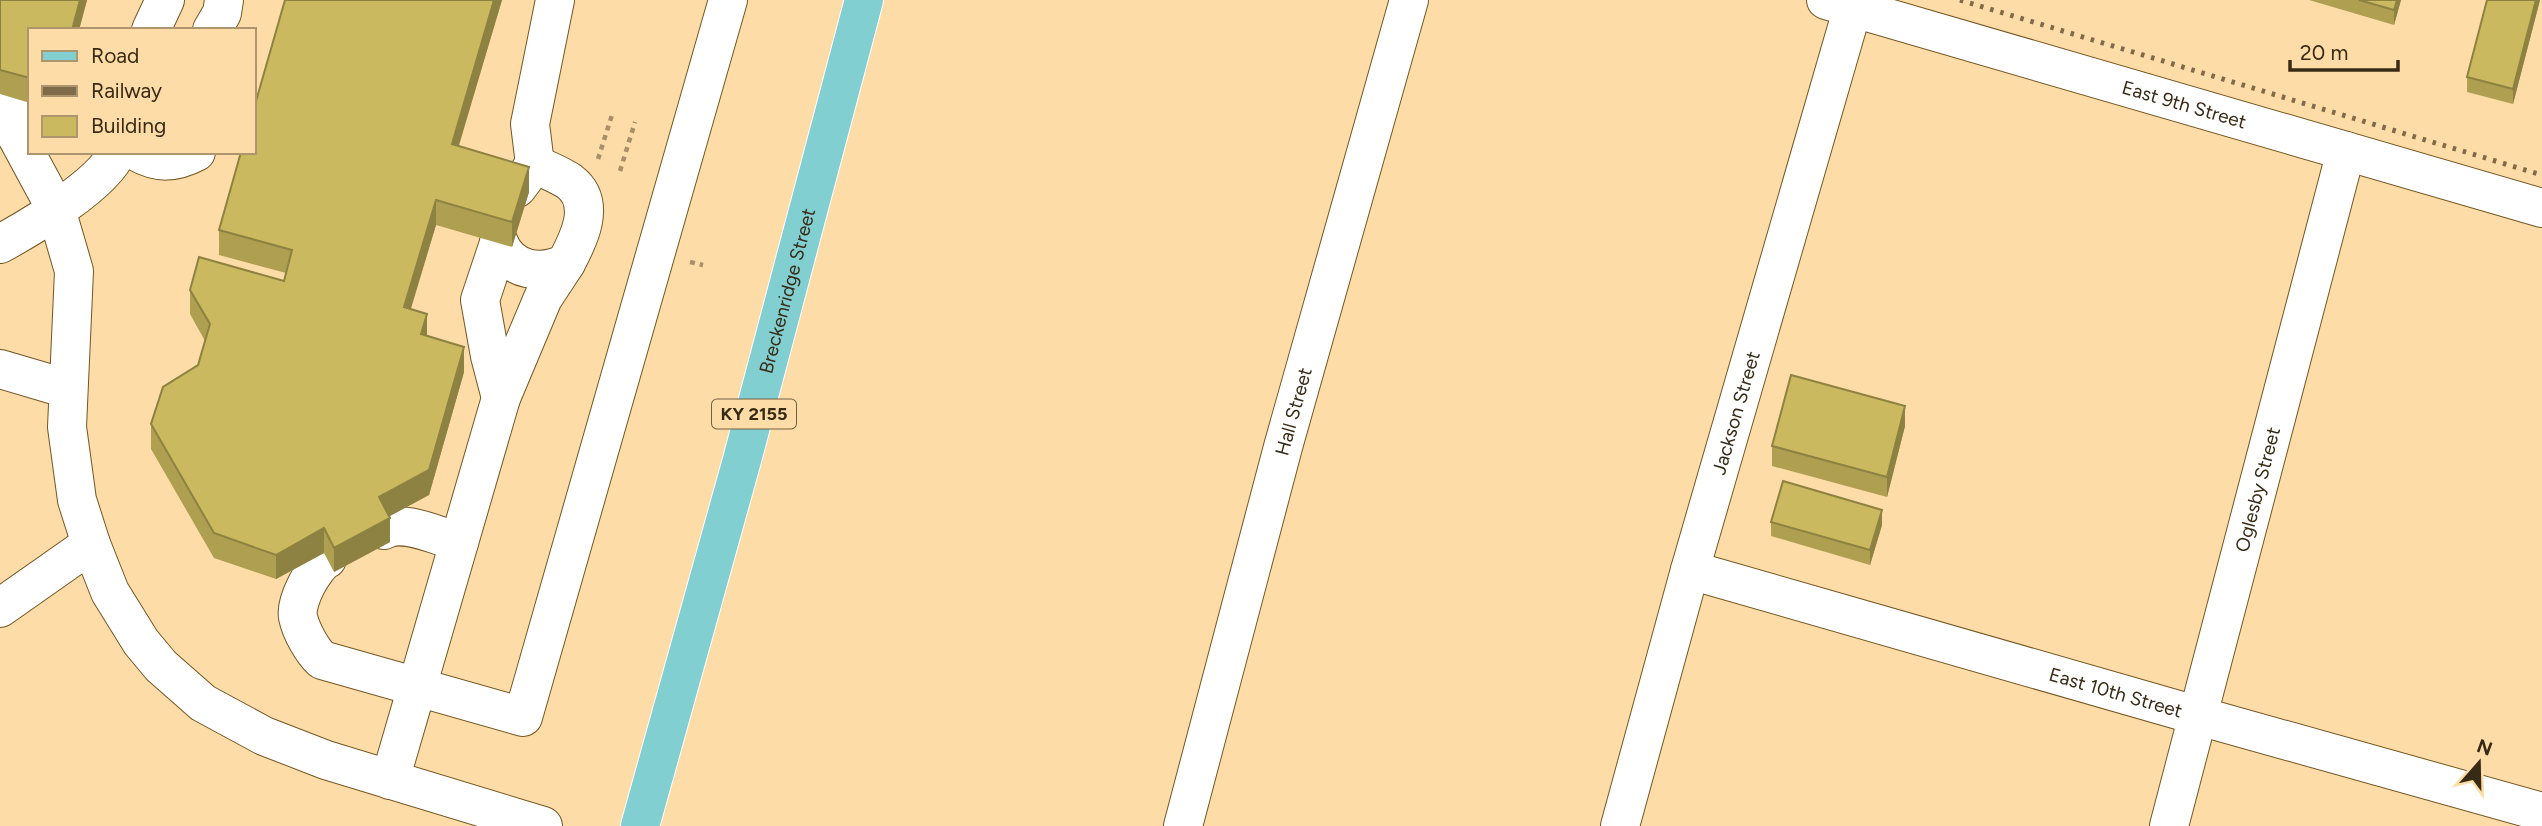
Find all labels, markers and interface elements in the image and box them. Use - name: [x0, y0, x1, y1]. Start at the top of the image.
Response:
- legend: [28, 28, 256, 154]
- scale bar: [2290, 28, 2398, 72]
- text: 20 m: [2300, 40, 2348, 65]
- text: Road: [91, 43, 139, 68]
- street label: East 9th Street: [2119, 75, 2249, 133]
- text: Railway: [91, 78, 162, 103]
- text: Building: [91, 113, 166, 138]
- street label: Breckenridge Street: [754, 206, 820, 376]
- street label: Jackson Street: [1707, 348, 1764, 477]
- street label: Hall Street: [1270, 365, 1316, 458]
- road number: KY 2155: [712, 400, 796, 428]
- street label: Oglesby Street: [2230, 424, 2285, 554]
- street label: East 10th Street: [2047, 662, 2185, 722]
- north arrow: [2444, 728, 2514, 798]
- text: N: [2474, 734, 2495, 761]

